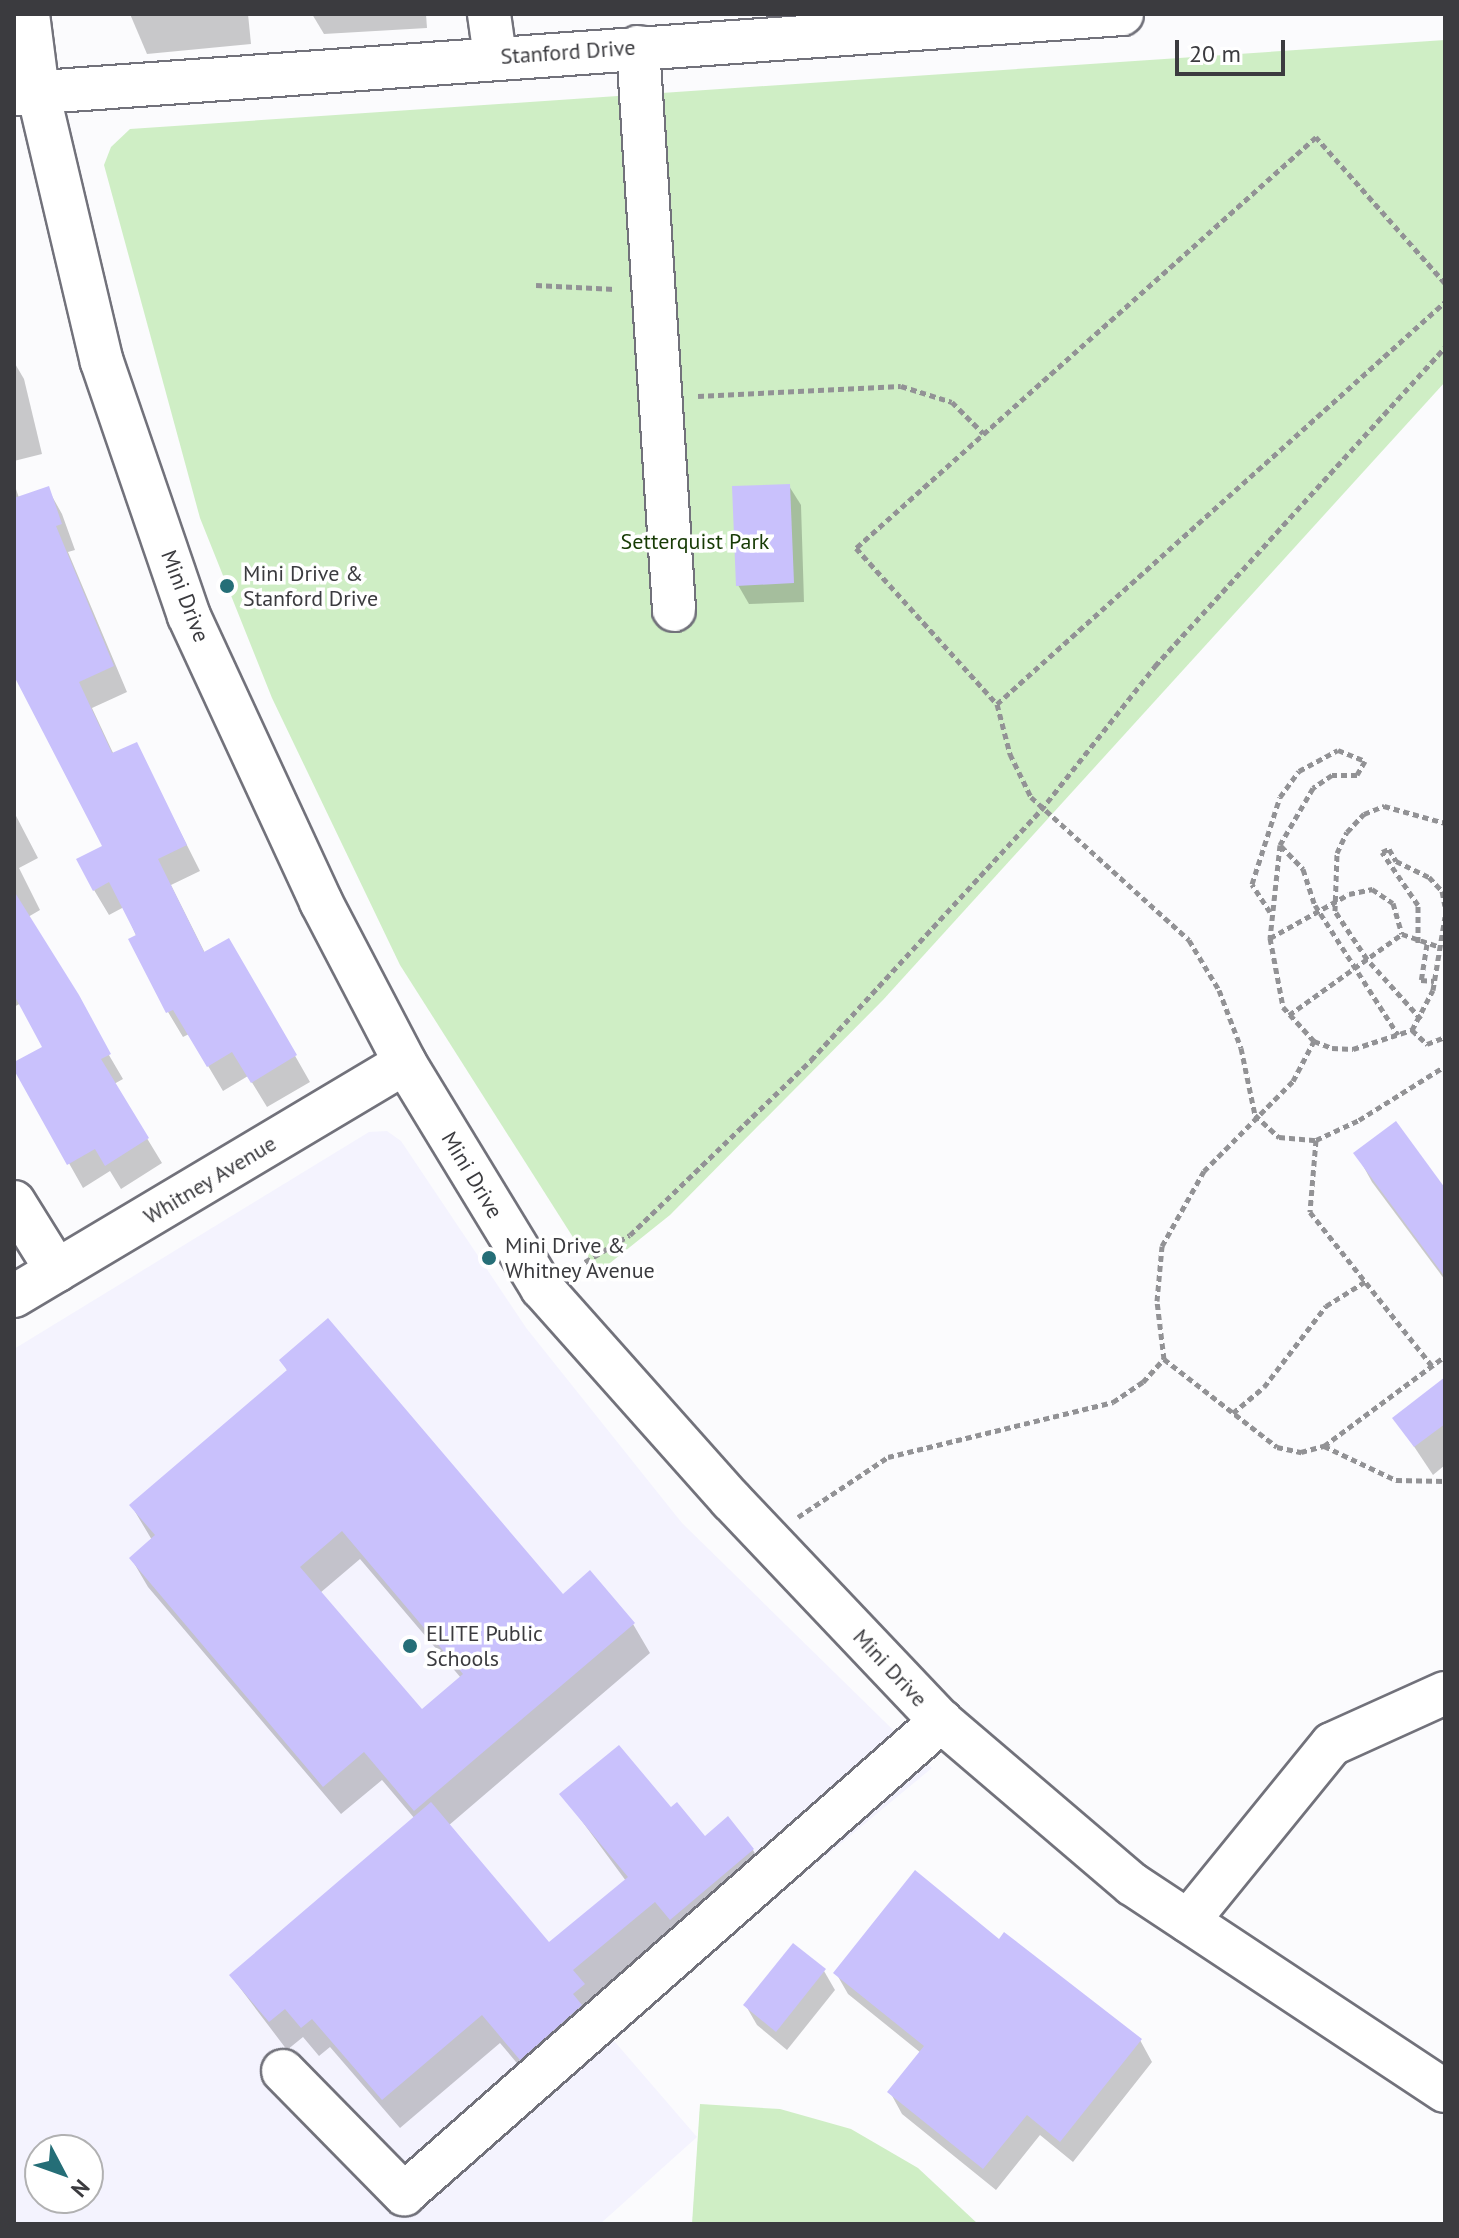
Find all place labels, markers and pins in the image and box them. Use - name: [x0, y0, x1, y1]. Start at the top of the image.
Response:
- place label: Mini Drive & Stanford Drive: [243, 560, 378, 612]
- marker: Mini Drive & Stanford Drive: [218, 577, 236, 595]
- place label: Mini Drive & Whitney Avenue: [505, 1232, 656, 1284]
- marker: Mini Drive & Whitney Avenue: [480, 1249, 498, 1267]
- place label: ELITE Public Schools: [426, 1620, 543, 1672]
- marker: ELITE Public Schools: [401, 1637, 419, 1655]

